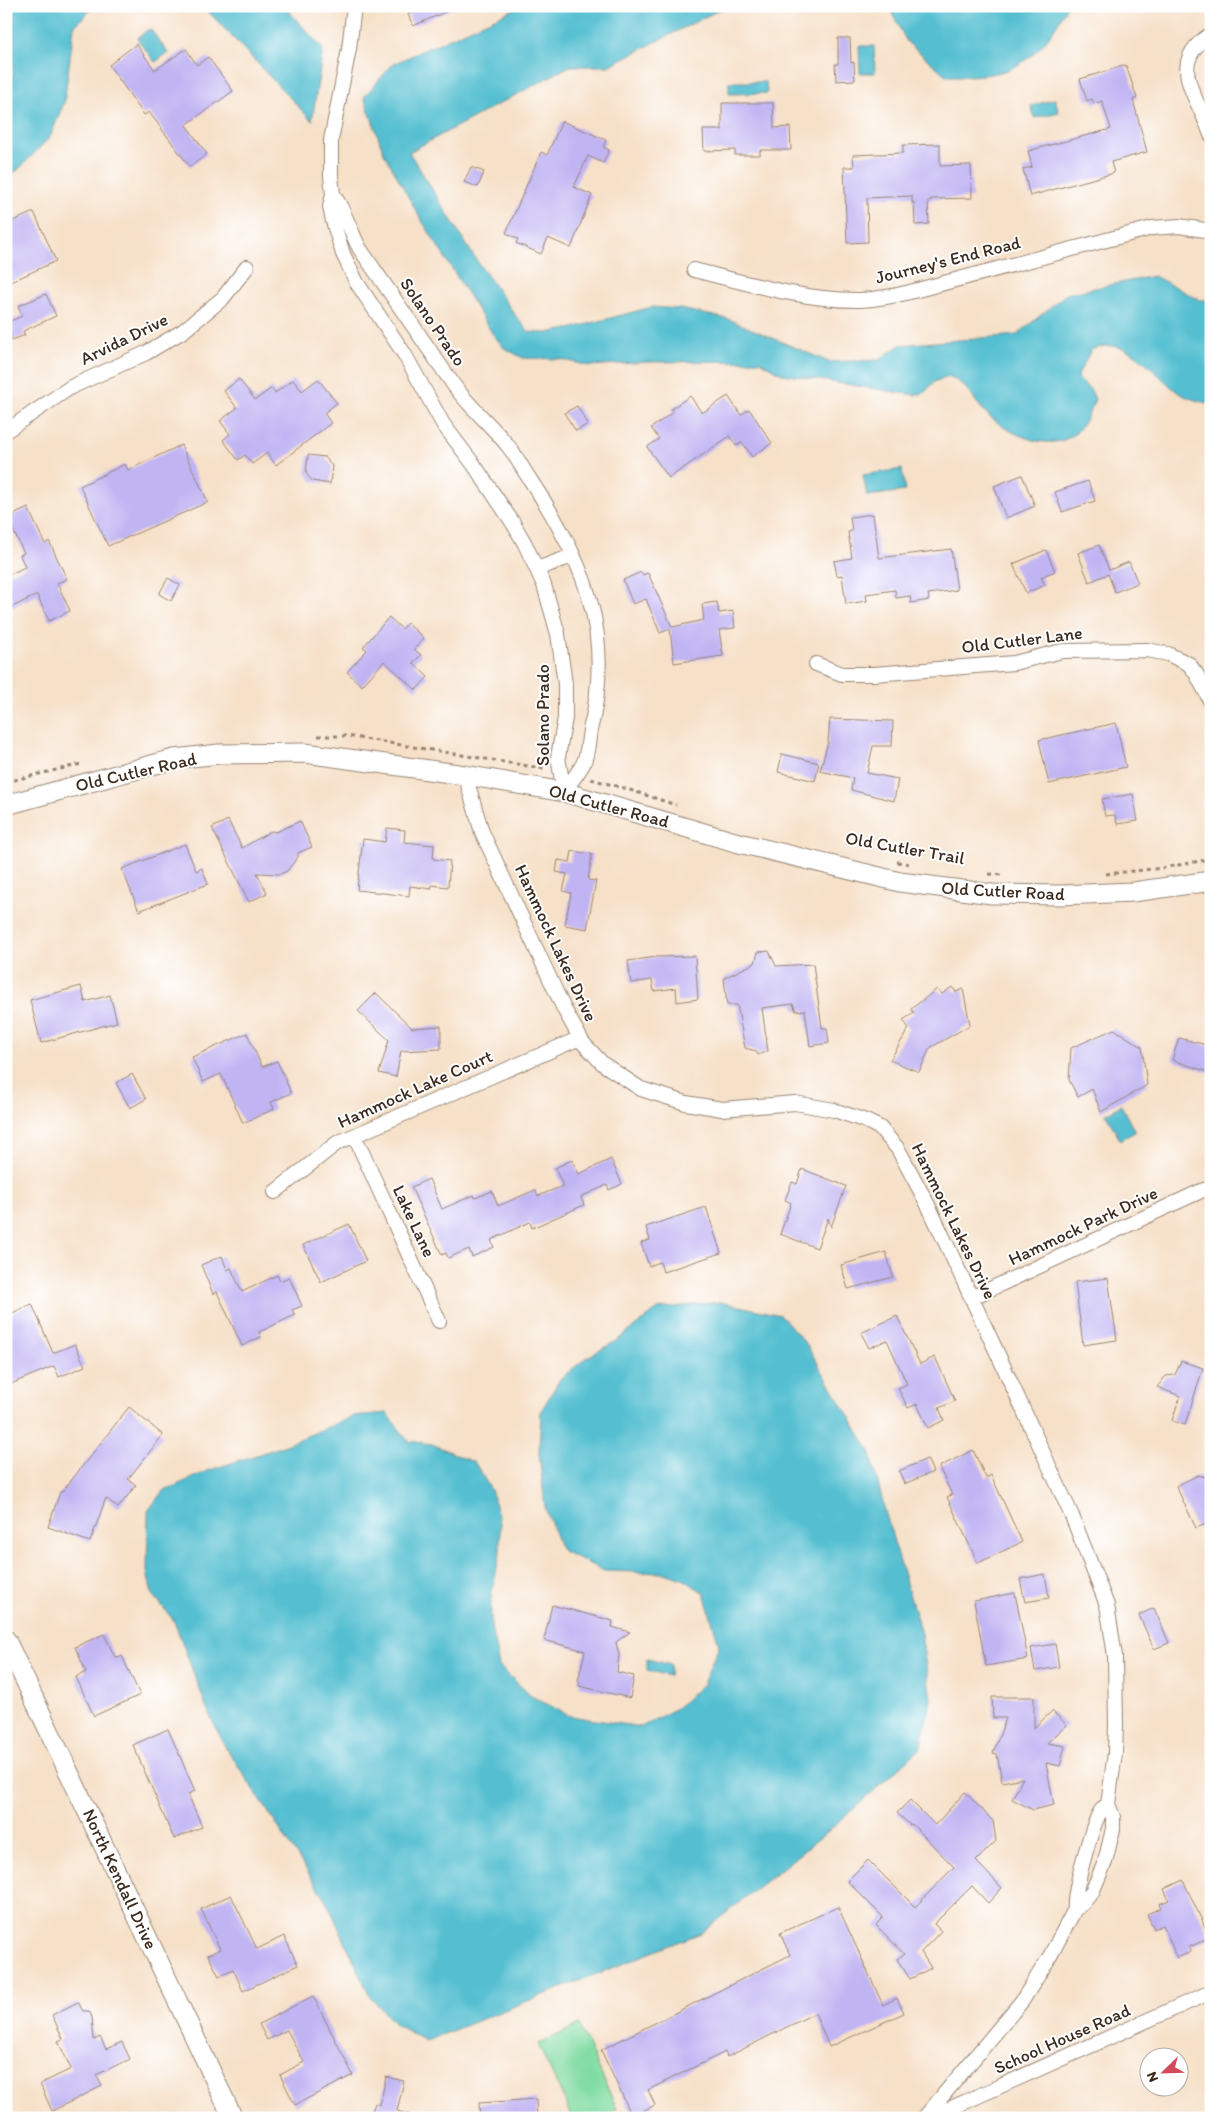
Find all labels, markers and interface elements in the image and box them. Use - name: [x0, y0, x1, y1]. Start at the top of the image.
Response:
- street label: Journey's End Road: [873, 231, 1023, 289]
- street label: Solano Prado: [395, 274, 471, 370]
- street label: Arvida Drive: [77, 308, 171, 370]
- street label: Old Cutler Lane: [960, 622, 1084, 658]
- street label: Solano Prado: [532, 664, 554, 766]
- street label: Old Cutler Road: [73, 747, 199, 797]
- street label: Old Cutler Road: [546, 779, 672, 833]
- street label: Old Cutler Trail: [844, 827, 966, 869]
- street label: Hammock Lakes Drive: [510, 861, 602, 1025]
- street label: Old Cutler Road: [941, 877, 1066, 905]
- street label: Hammock Lake Court: [334, 1045, 496, 1133]
- street label: Hammock Lakes Drive: [907, 1139, 1001, 1303]
- street label: Lake Lane: [388, 1181, 440, 1261]
- street label: Hammock Park Drive: [1005, 1182, 1161, 1270]
- street label: North Kendall Drive: [78, 1805, 162, 1953]
- street label: School House Road: [990, 1999, 1134, 2079]
- north arrow: [1140, 2046, 1190, 2096]
- text: N: [1143, 2069, 1162, 2085]

